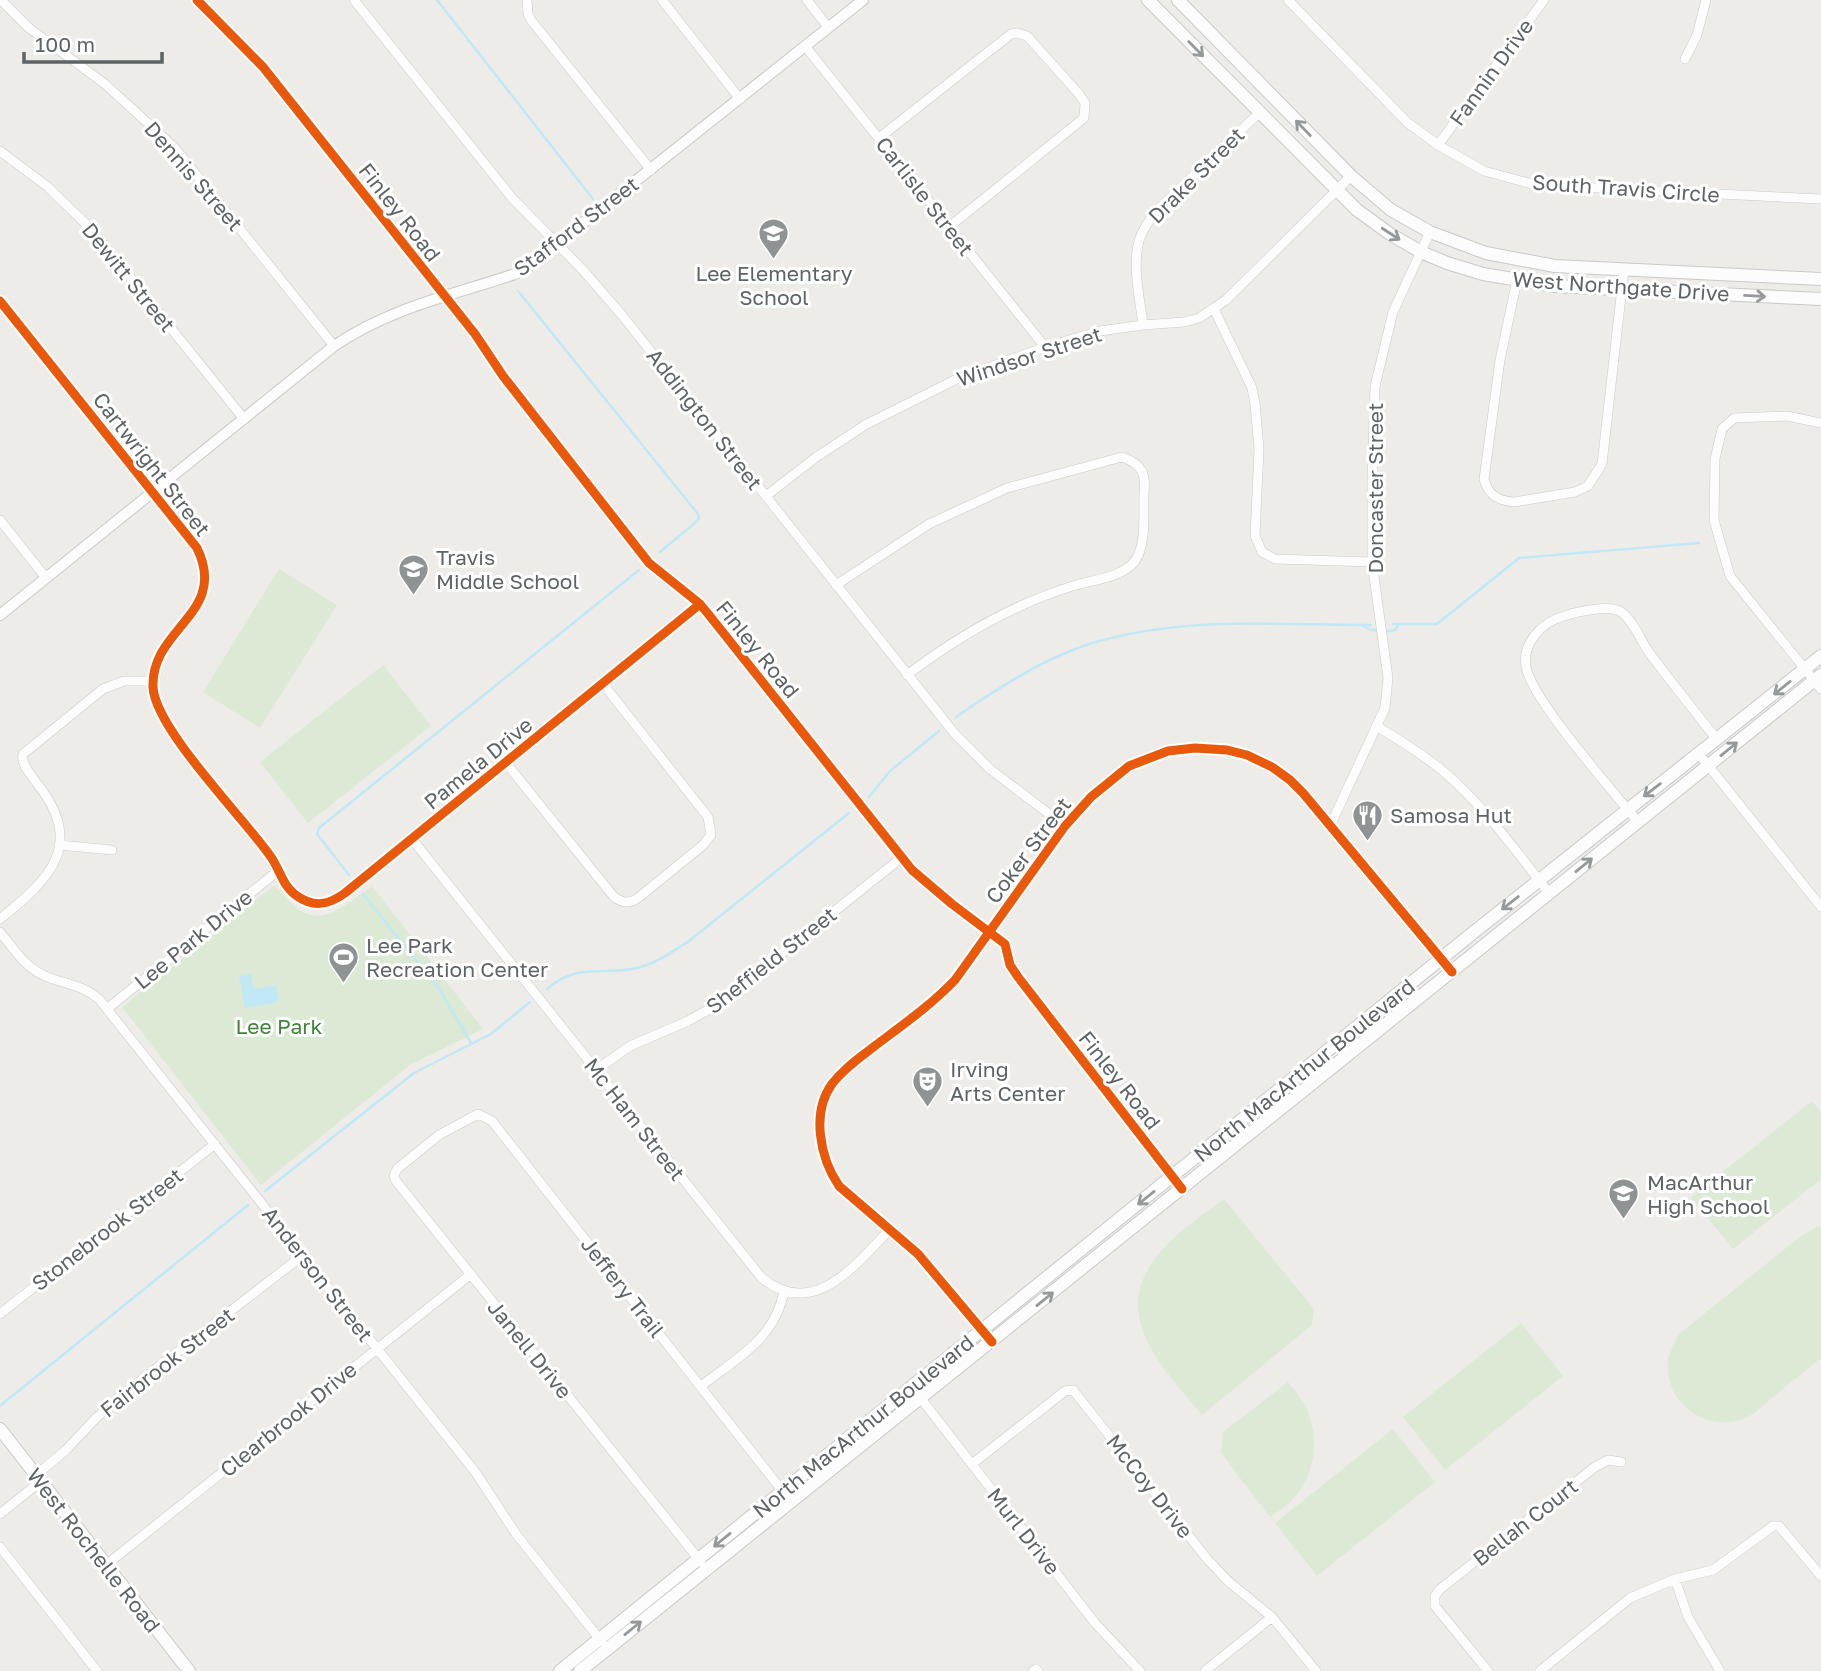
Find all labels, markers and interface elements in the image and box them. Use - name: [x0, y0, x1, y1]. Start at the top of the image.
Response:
- street label: Fannin Drive: [1444, 14, 1538, 130]
- scale bar: [24, 21, 163, 65]
- text: 100 m: [35, 31, 95, 57]
- one-way arrow: [1187, 40, 1204, 57]
- street label: Dennis Street: [139, 116, 249, 236]
- one-way arrow: [1295, 119, 1312, 136]
- street label: Drake Street: [1142, 121, 1250, 229]
- street label: Carlisle Street: [870, 131, 980, 261]
- street label: Finley Road: [353, 158, 447, 266]
- street label: South Travis Circle: [1531, 168, 1721, 208]
- street label: Stafford Street: [508, 171, 644, 281]
- school or university icon: Lee Elementary School: [757, 216, 791, 260]
- street label: Dewitt Street: [77, 217, 181, 337]
- one-way arrow: [1381, 226, 1400, 241]
- place label: Lee Elementary School: [695, 260, 853, 310]
- street label: West Northgate Drive: [1512, 265, 1730, 307]
- one-way arrow: [1743, 289, 1766, 302]
- street label: Windsor Street: [953, 320, 1105, 392]
- street label: Addington Street: [642, 343, 768, 495]
- street label: Cartwright Street: [88, 387, 216, 541]
- street label: Doncaster Street: [1362, 403, 1388, 573]
- place label: Travis Middle School: [436, 544, 579, 594]
- school or university icon: Travis Middle School: [396, 552, 430, 596]
- street label: Finley Road: [711, 595, 805, 703]
- one-way arrow: [1773, 680, 1791, 696]
- street label: Pamela Drive: [419, 711, 537, 815]
- one-way arrow: [1719, 742, 1738, 757]
- one-way arrow: [1643, 782, 1662, 797]
- street label: Coker Street: [980, 792, 1076, 908]
- restaurant icon: Samosa Hut: [1350, 798, 1384, 842]
- place label: Samosa Hut: [1390, 802, 1512, 828]
- one-way arrow: [1575, 858, 1593, 873]
- street label: Lee Park Drive: [129, 884, 257, 994]
- one-way arrow: [1501, 896, 1520, 911]
- street label: Sheffield Street: [701, 901, 841, 1019]
- place label: Lee Park Recreation Center: [366, 932, 548, 982]
- sports icon: Lee Park Recreation Center: [326, 940, 360, 984]
- street label: North MacArthur Boulevard: [1188, 973, 1420, 1167]
- park label: Lee Park: [236, 1013, 323, 1039]
- street label: Finley Road: [1073, 1026, 1167, 1134]
- street label: Mc Ham Street: [579, 1052, 691, 1186]
- place label: Irving Arts Center: [950, 1056, 1065, 1106]
- theatre icon: Irving Arts Center: [910, 1064, 944, 1108]
- street label: Stonebrook Street: [26, 1162, 188, 1296]
- place label: MacArthur High School: [1647, 1169, 1769, 1219]
- school or university icon: MacArthur High School: [1607, 1177, 1641, 1221]
- one-way arrow: [1137, 1190, 1155, 1206]
- street label: Anderson Street: [257, 1201, 379, 1347]
- street label: Jeffery Trail: [576, 1232, 670, 1342]
- one-way arrow: [1036, 1291, 1054, 1307]
- street label: Janell Drive: [482, 1294, 578, 1404]
- street label: Fairbrook Street: [95, 1302, 239, 1422]
- street label: North MacArthur Boulevard: [747, 1329, 979, 1523]
- street label: Clearbrook Drive: [214, 1356, 362, 1482]
- street label: McCoy Drive: [1101, 1429, 1199, 1543]
- street label: West Rochelle Road: [22, 1463, 166, 1637]
- street label: Bellah Court: [1467, 1473, 1583, 1571]
- street label: Murl Drive: [982, 1482, 1066, 1580]
- one-way arrow: [714, 1532, 732, 1548]
- one-way arrow: [624, 1620, 642, 1636]

